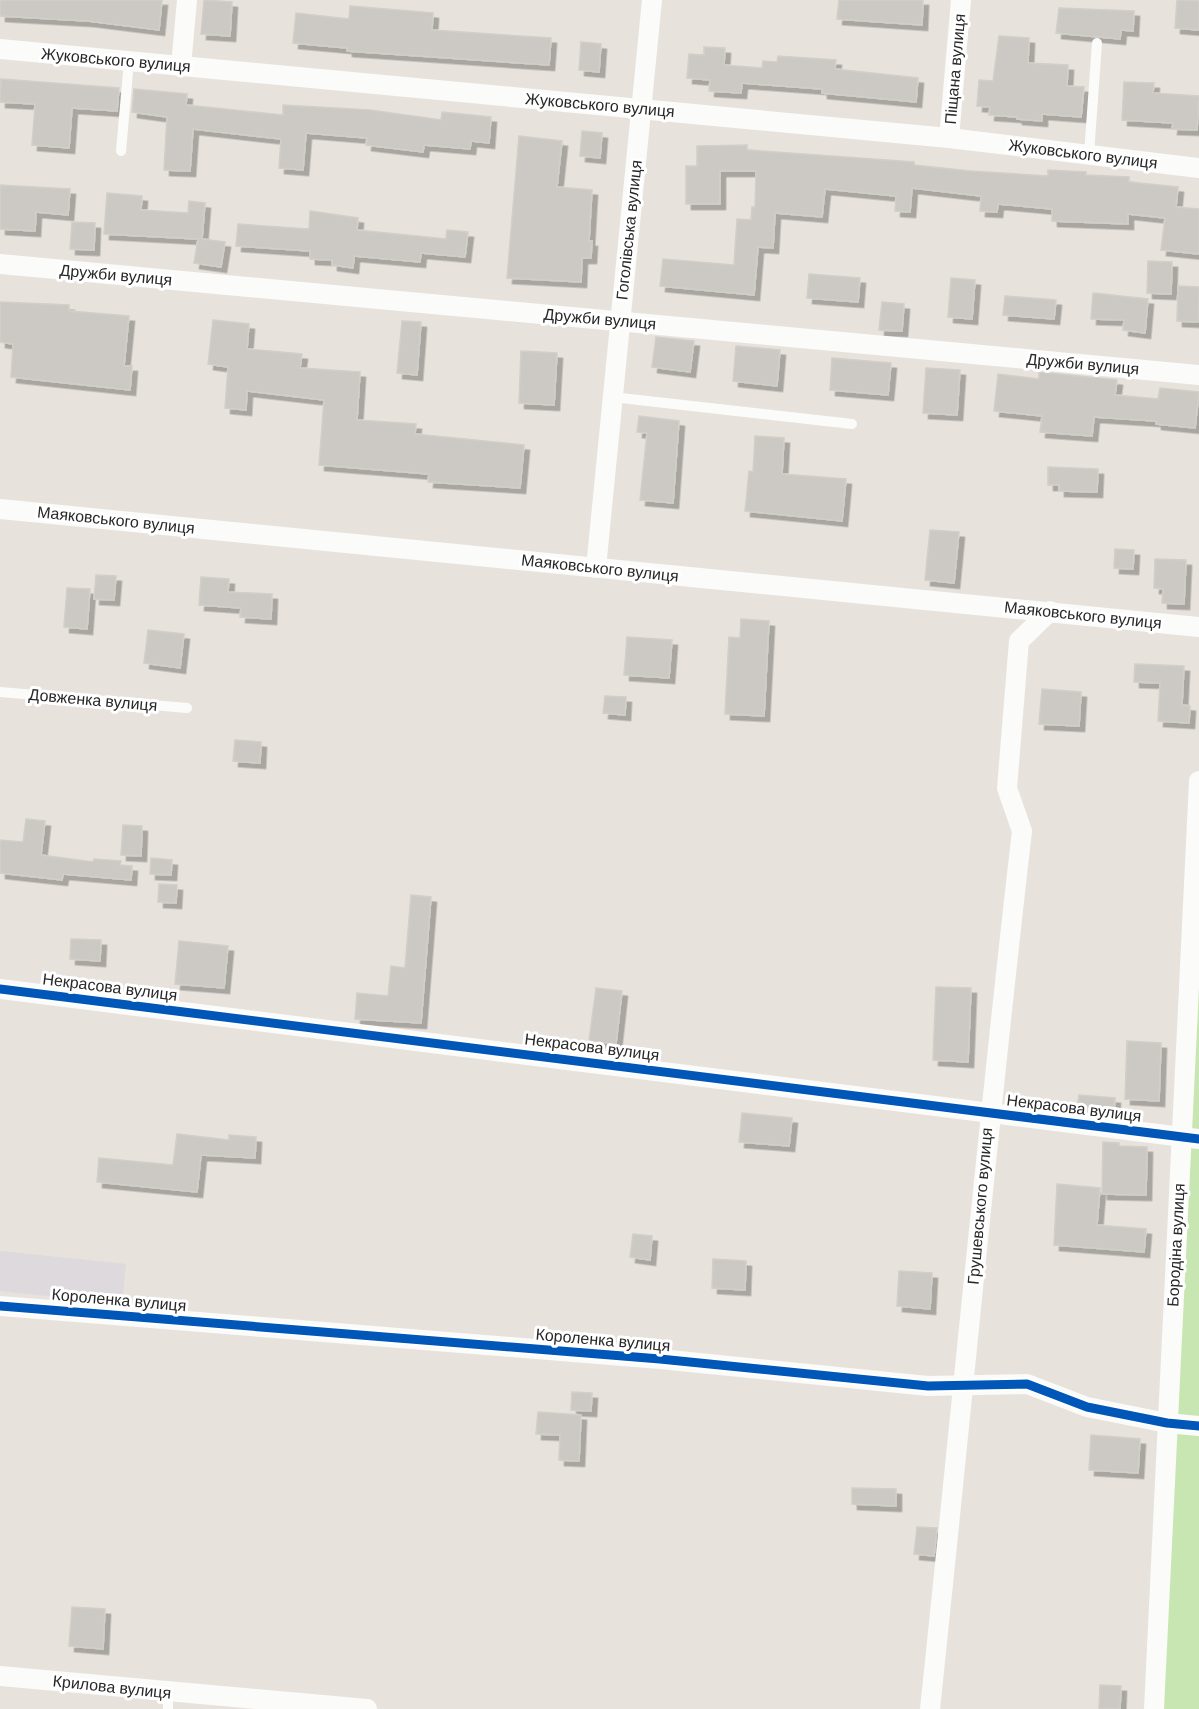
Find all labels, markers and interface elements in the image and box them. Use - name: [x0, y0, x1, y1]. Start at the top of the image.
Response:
- street label: Піщана вулиця: [940, 13, 970, 125]
- street label: Жуковського вулиця: [40, 43, 192, 77]
- street label: Жуковського вулиця: [524, 88, 676, 122]
- street label: Жуковського вулиця: [1007, 134, 1159, 174]
- street label: Гоголівська вулиця: [611, 159, 647, 301]
- street label: Дружби вулиця: [59, 260, 173, 290]
- street label: Дружби вулиця: [543, 304, 657, 334]
- street label: Дружби вулиця: [1026, 349, 1140, 379]
- street label: Маяковського вулиця: [36, 501, 196, 539]
- street label: Маяковського вулиця: [520, 549, 680, 587]
- street label: Маяковського вулиця: [1003, 596, 1163, 634]
- street label: Довженка вулиця: [28, 684, 158, 716]
- street label: Некрасова вулиця: [41, 968, 179, 1006]
- street label: Некрасова вулиця: [523, 1028, 661, 1066]
- street label: Некрасова вулиця: [1005, 1089, 1143, 1127]
- street label: Грушевського вулиця: [963, 1127, 997, 1285]
- street label: Бородіна вулиця: [1162, 1183, 1190, 1307]
- street label: Короленка вулиця: [51, 1284, 187, 1316]
- street label: Короленка вулиця: [535, 1324, 671, 1356]
- street label: Крилова вулиця: [52, 1670, 172, 1704]

